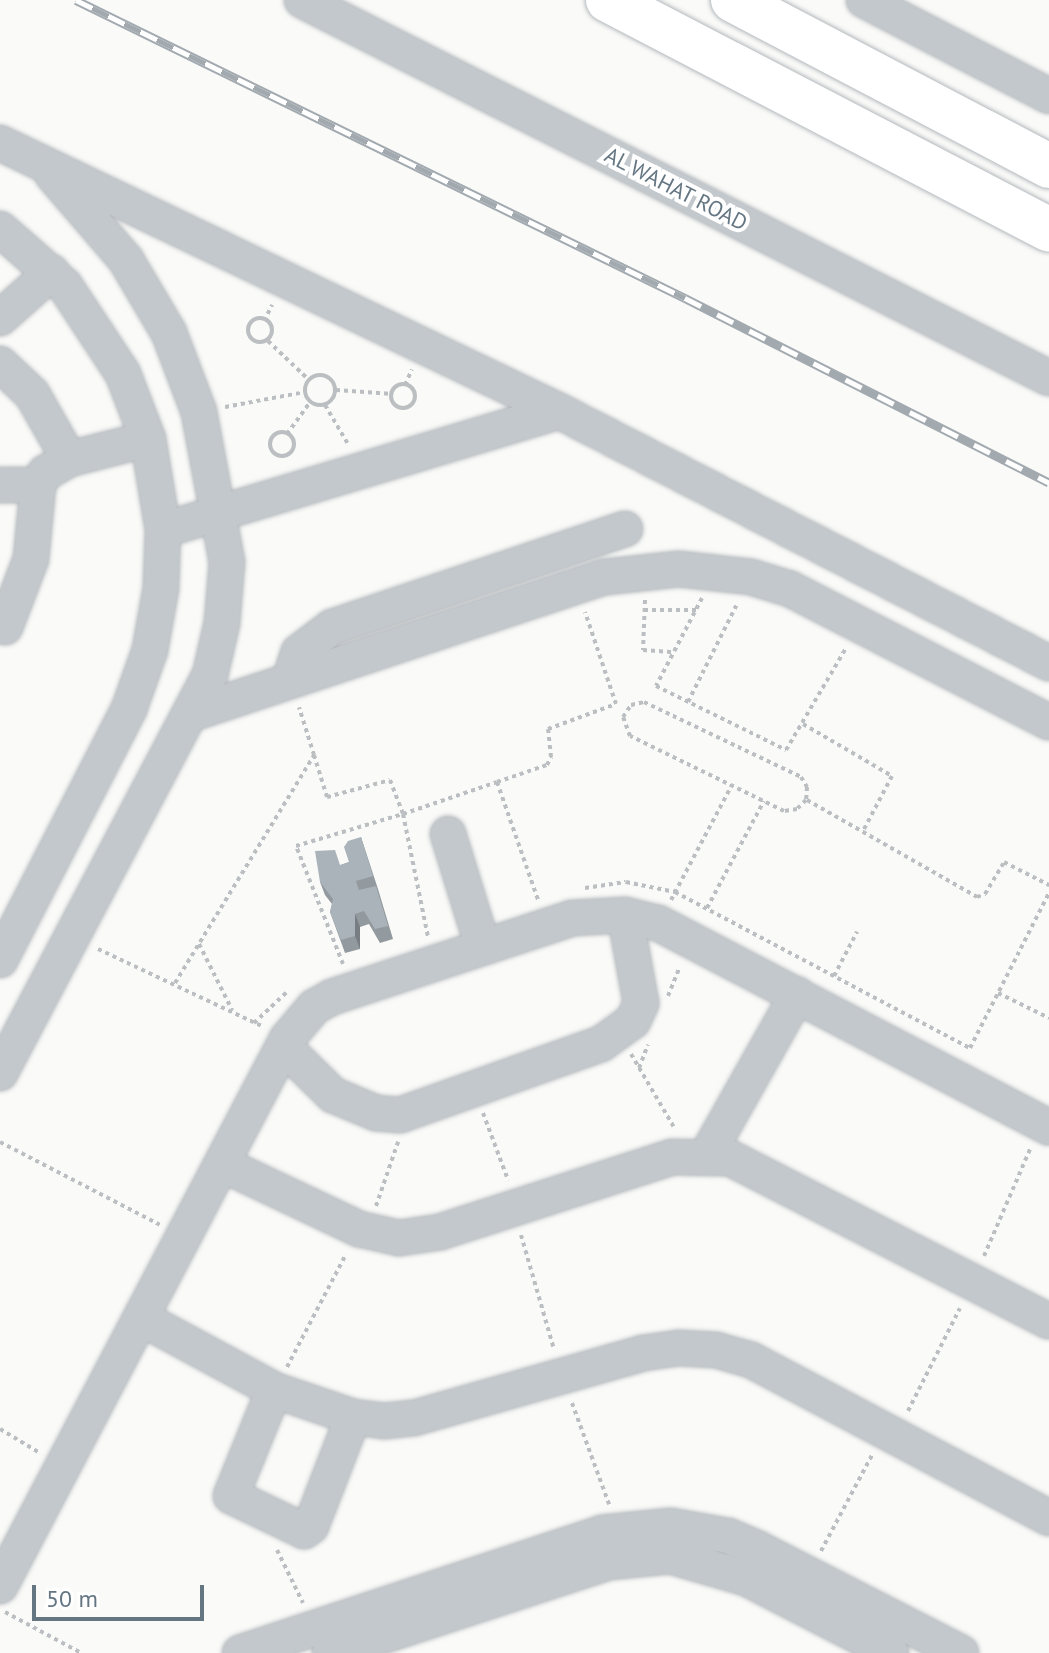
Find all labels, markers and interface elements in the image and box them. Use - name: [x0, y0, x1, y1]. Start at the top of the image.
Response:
- street label: AL WAHAT ROAD: [599, 141, 753, 237]
- scale bar: [36, 1569, 208, 1619]
- text: 50 m: [46, 1583, 98, 1614]

